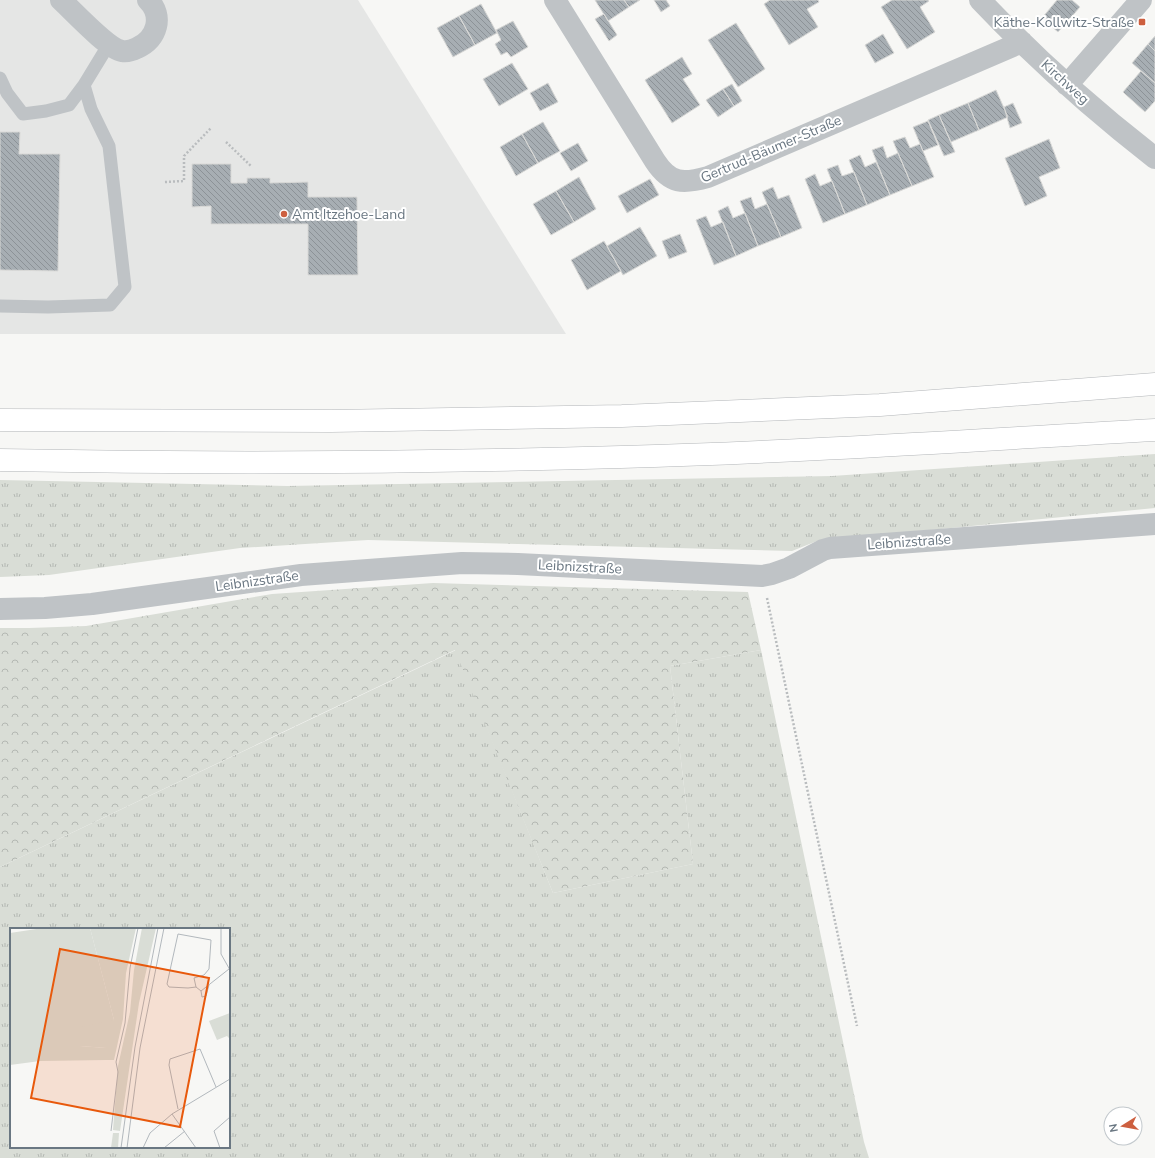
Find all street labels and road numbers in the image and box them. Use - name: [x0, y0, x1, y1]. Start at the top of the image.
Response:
- street label: Kirchweg: [1037, 55, 1093, 109]
- street label: Gertrud-Bäumer-Straße: [698, 111, 844, 187]
- street label: Leibnizstraße: [866, 530, 952, 554]
- street label: Leibnizstraße: [538, 555, 622, 579]
- street label: Leibnizstraße: [214, 566, 300, 596]

